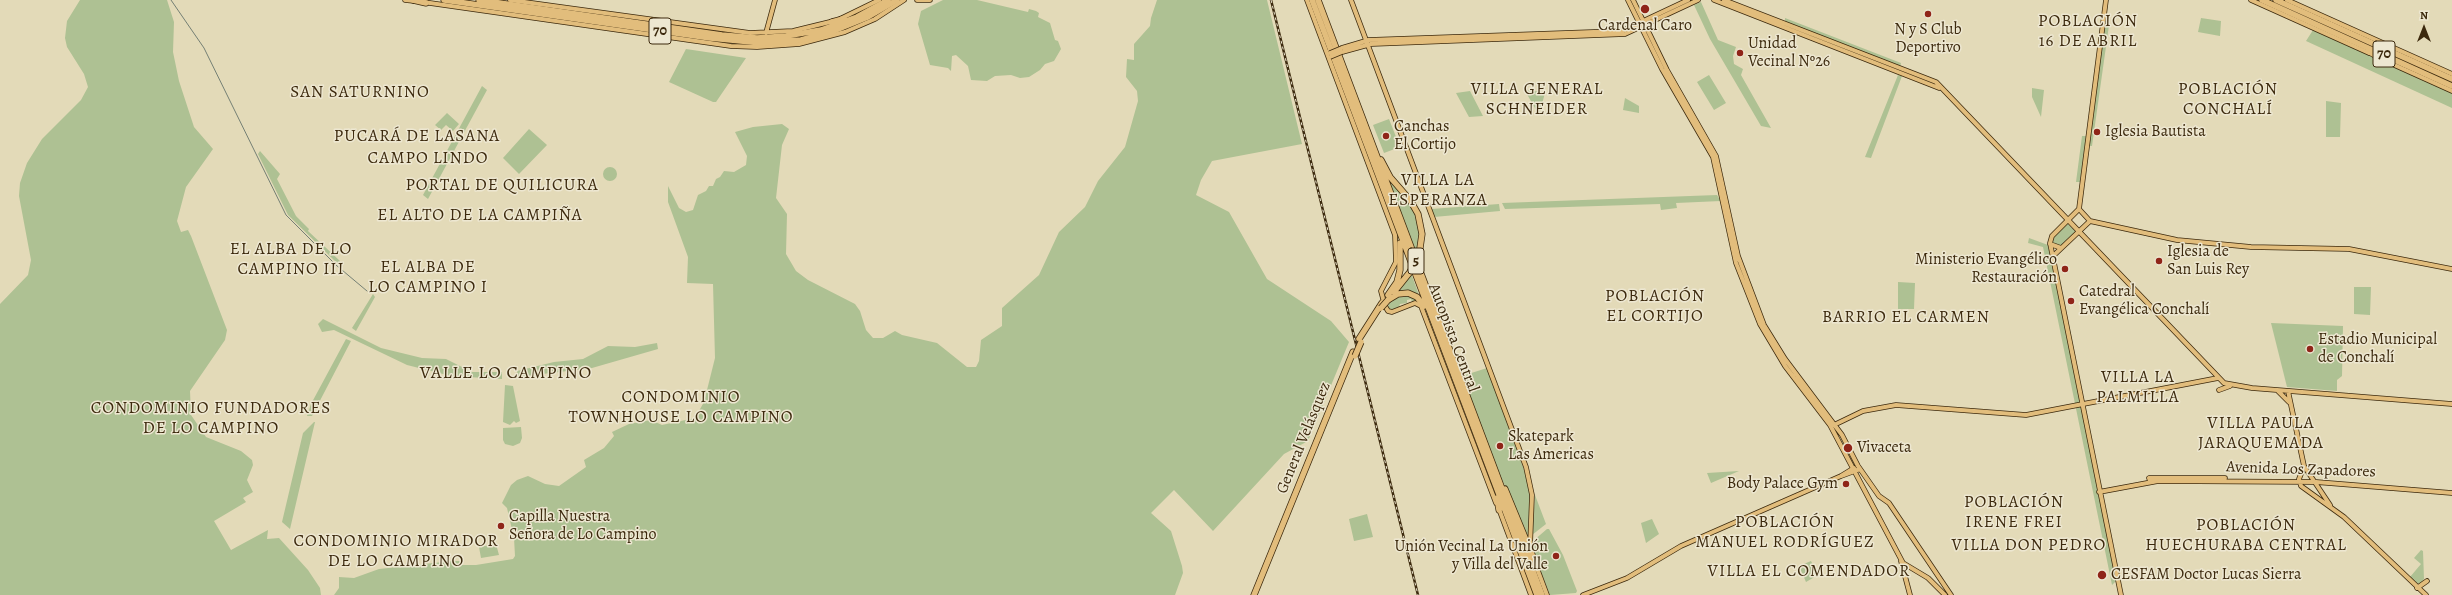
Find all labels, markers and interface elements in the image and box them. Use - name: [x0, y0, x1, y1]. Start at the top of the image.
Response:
- marker: Cardenal Caro: [1639, 3, 1651, 15]
- north arrow: [2404, 8, 2444, 48]
- text: N: [2420, 8, 2428, 23]
- marker: N y S Club Deportivo: [1923, 9, 1933, 19]
- district label: POBLACIÓN 16 DE ABRIL: [2038, 12, 2138, 52]
- place label: Cardenal Caro: [1598, 16, 1692, 36]
- road number: 70: [649, 18, 671, 44]
- place label: N y S Club Deportivo: [1894, 20, 1962, 58]
- place label: Unidad Vecinal Nº26: [1748, 34, 1830, 72]
- road number: 70: [2373, 41, 2395, 67]
- marker: Unidad Vecinal Nº26: [1735, 48, 1745, 58]
- district label: VILLA GENERAL SCHNEIDER: [1471, 80, 1603, 120]
- district label: POBLACIÓN CONCHALÍ: [2178, 80, 2278, 120]
- district label: SAN SATURNINO: [290, 83, 430, 103]
- place label: Canchas El Cortijo: [1394, 117, 1456, 155]
- place label: Iglesia Bautista: [2105, 122, 2206, 142]
- district label: PUCARÁ DE LASANA: [334, 127, 500, 147]
- marker: Iglesia Bautista: [2092, 127, 2102, 137]
- marker: Canchas El Cortijo: [1381, 131, 1391, 141]
- district label: CAMPO LINDO: [368, 149, 488, 169]
- district label: VILLA LA ESPERANZA: [1388, 171, 1488, 211]
- district label: PORTAL DE QUILICURA: [405, 176, 599, 196]
- district label: EL ALTO DE LA CAMPIÑA: [377, 206, 583, 226]
- district label: EL ALBA DE LO CAMPINO III: [230, 240, 352, 280]
- place label: Iglesia de San Luis Rey: [2167, 242, 2249, 280]
- road number: 5: [1408, 248, 1424, 274]
- place label: Ministerio Evangélico Restauración: [1915, 250, 2057, 288]
- marker: Iglesia de San Luis Rey: [2154, 256, 2164, 266]
- district label: EL ALBA DE LO CAMPINO I: [368, 258, 488, 298]
- marker: Ministerio Evangélico Restauración: [2060, 264, 2070, 274]
- street label: Autopista Central: [1424, 281, 1482, 395]
- place label: Catedral Evangélica Conchalí: [2079, 282, 2210, 320]
- district label: POBLACIÓN EL CORTIJO: [1605, 287, 1705, 327]
- marker: Catedral Evangélica Conchalí: [2066, 296, 2076, 306]
- district label: BARRIO EL CARMEN: [1822, 308, 1990, 328]
- place label: Estadio Municipal de Conchalí: [2318, 330, 2437, 368]
- marker: Estadio Municipal de Conchalí: [2305, 344, 2315, 354]
- district label: VALLE LO CAMPINO: [420, 363, 592, 385]
- district label: VILLA LA PALMILLA: [2096, 368, 2180, 408]
- street label: General Velásquez: [1273, 379, 1335, 497]
- district label: CONDOMINIO TOWNHOUSE LO CAMPINO: [568, 388, 794, 428]
- district label: CONDOMINIO FUNDADORES DE LO CAMPINO: [91, 399, 331, 439]
- district label: VILLA PAULA JARAQUEMADA: [2198, 414, 2324, 454]
- place label: Skatepark Las Americas: [1508, 427, 1594, 465]
- place label: Vivaceta: [1857, 438, 1911, 458]
- marker: Skatepark Las Americas: [1495, 441, 1505, 451]
- marker: Vivaceta: [1842, 442, 1854, 454]
- street label: Avenida Los Zapadores: [2226, 458, 2376, 482]
- place label: Body Palace Gym: [1727, 474, 1838, 494]
- marker: Body Palace Gym: [1841, 479, 1851, 489]
- district label: POBLACIÓN IRENE FREI: [1964, 493, 2064, 533]
- place label: Capilla Nuestra Señora de Lo Campino: [509, 507, 657, 545]
- district label: POBLACIÓN MANUEL RODRÍGUEZ: [1695, 513, 1875, 553]
- district label: POBLACIÓN HUECHURABA CENTRAL: [2145, 516, 2347, 556]
- marker: Capilla Nuestra Señora de Lo Campino: [496, 521, 506, 531]
- district label: CONDOMINIO MIRADOR DE LO CAMPINO: [293, 532, 499, 572]
- district label: VILLA DON PEDRO: [1952, 536, 2106, 556]
- place label: Unión Vecinal La Unión y Villa del Valle: [1395, 537, 1548, 575]
- marker: Unión Vecinal La Unión y Villa del Valle: [1551, 551, 1561, 561]
- district label: VILLA EL COMENDADOR: [1708, 562, 1910, 582]
- place label: CESFAM Doctor Lucas Sierra: [2111, 565, 2301, 585]
- marker: CESFAM Doctor Lucas Sierra: [2096, 569, 2108, 581]

